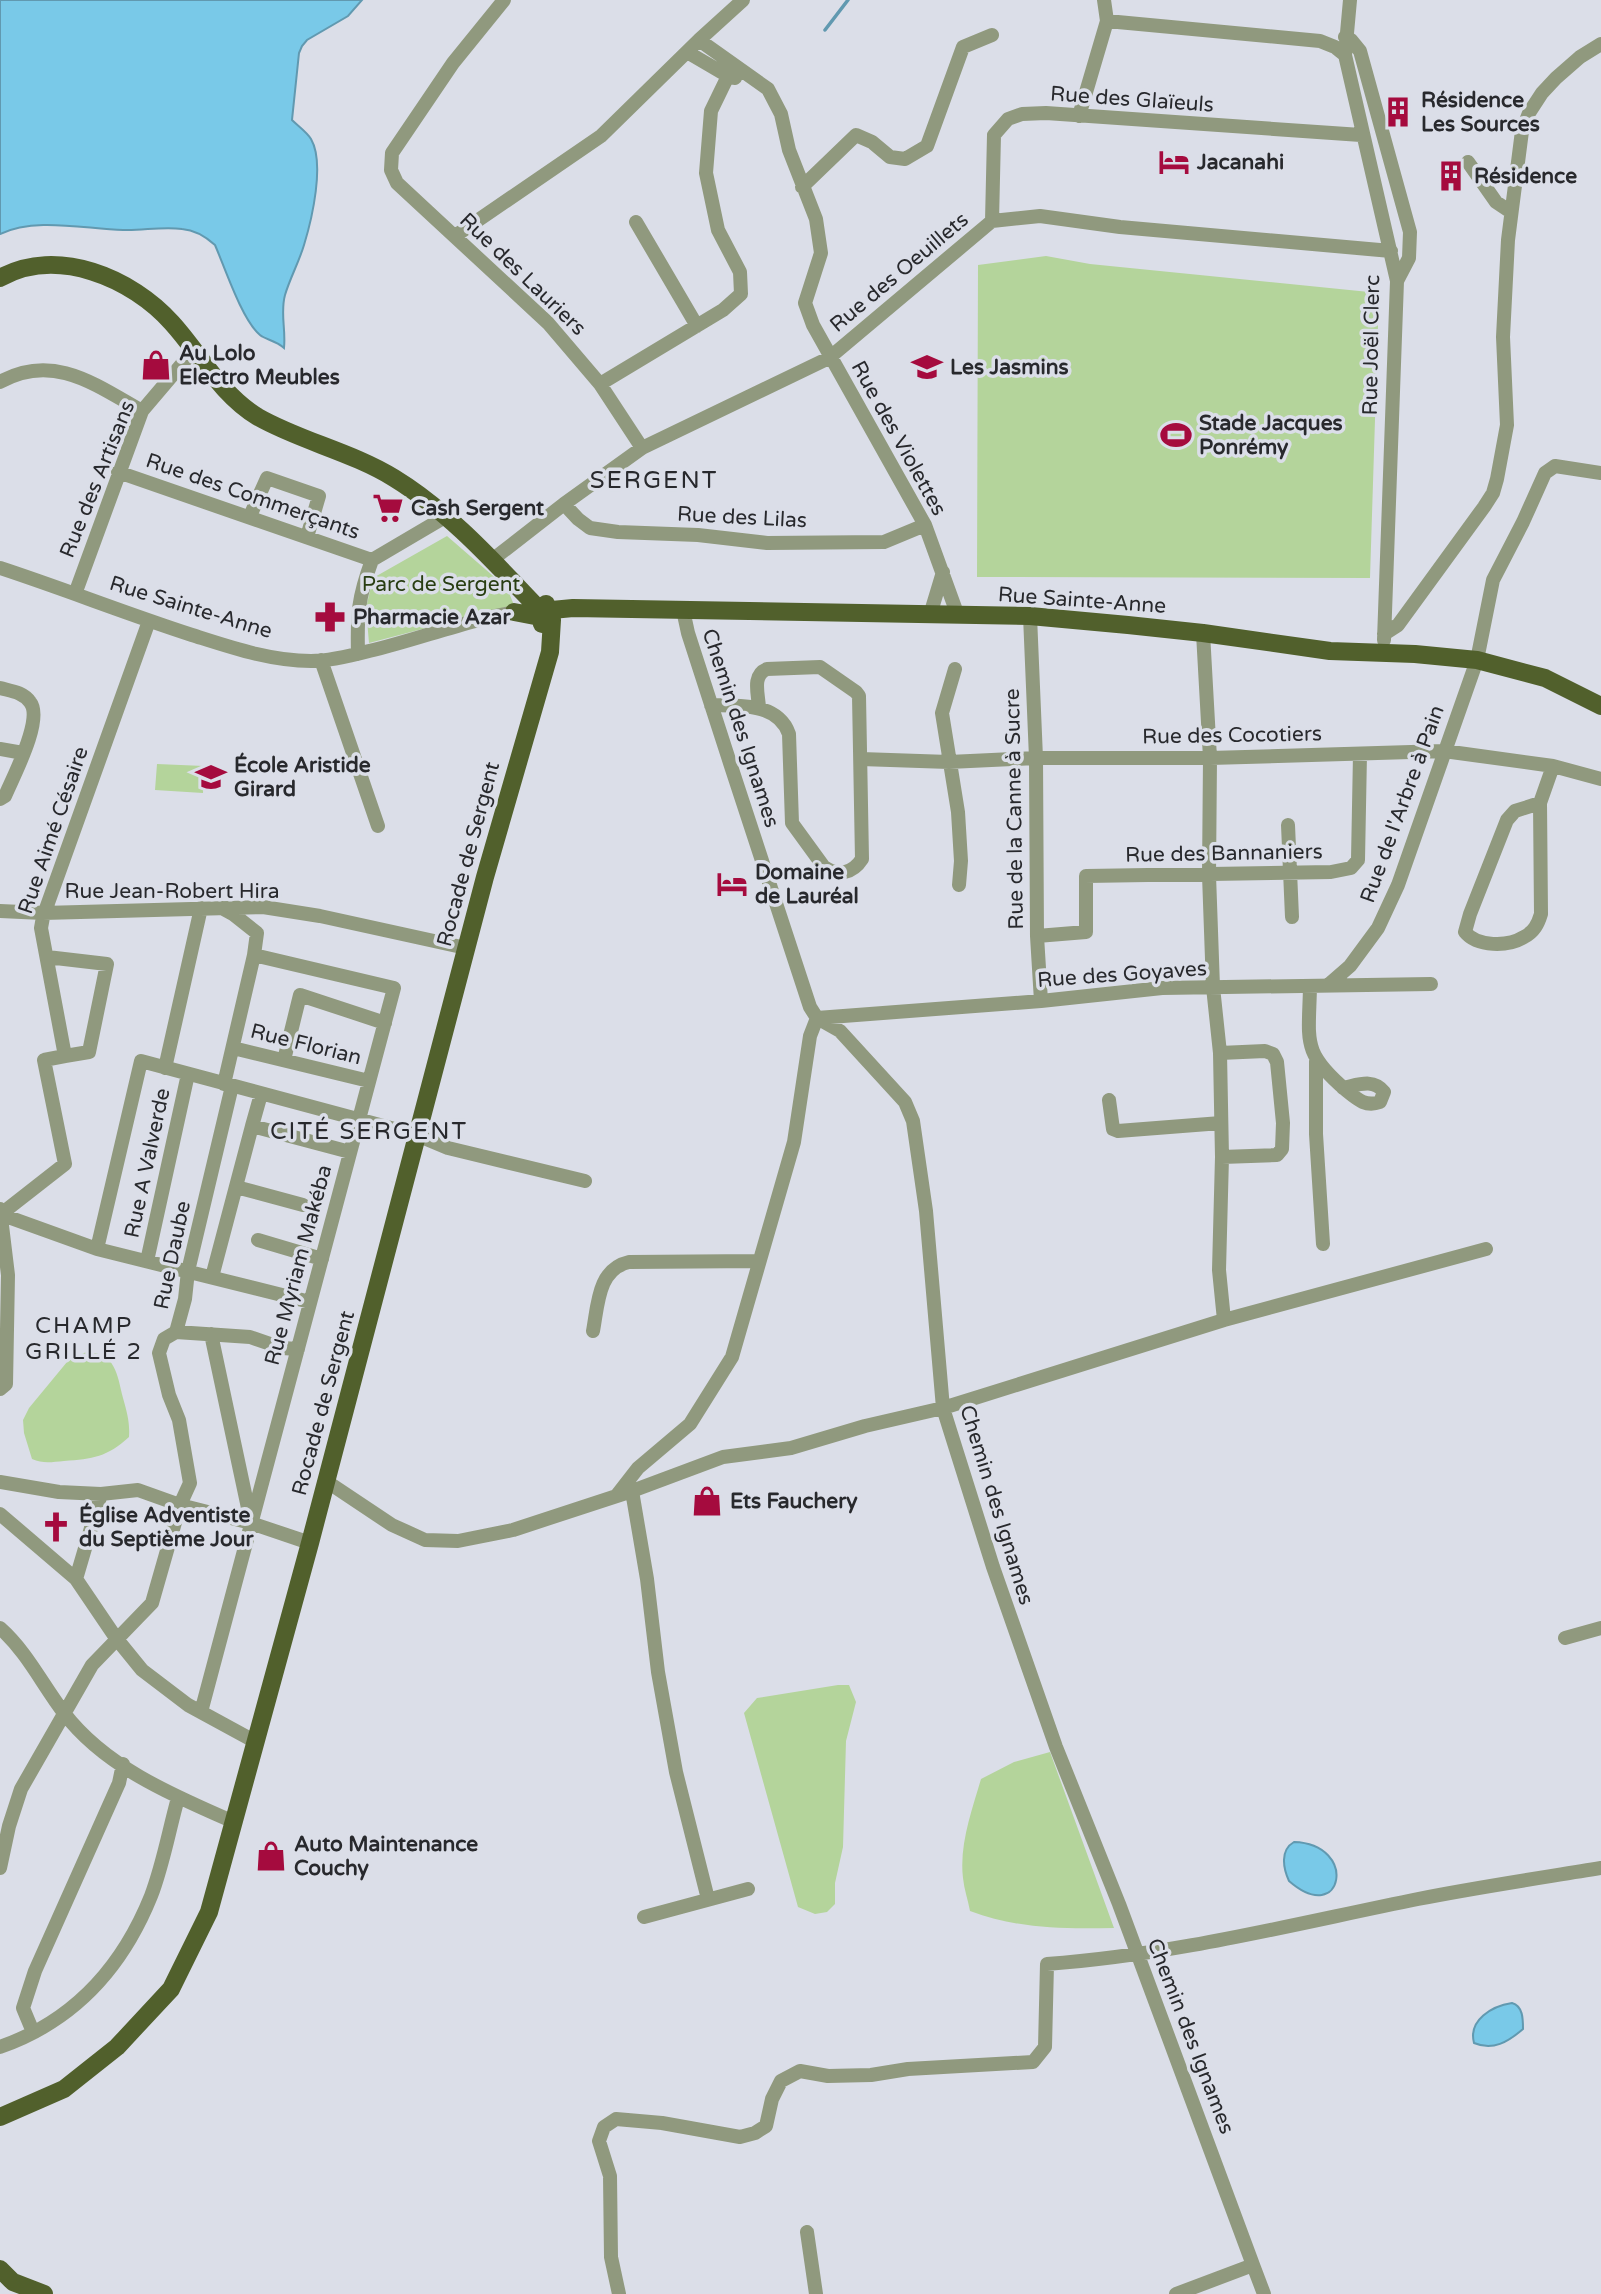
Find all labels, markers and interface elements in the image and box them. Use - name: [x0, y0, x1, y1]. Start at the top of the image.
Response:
- street label: Rue des Glaïeuls: [1049, 81, 1215, 118]
- place label: Résidence Les Sources: [1421, 88, 1540, 137]
- building icon: Résidence Les Sources: [1381, 95, 1415, 129]
- hotel icon: Jacanahi: [1157, 145, 1191, 179]
- place label: Jacanahi: [1196, 150, 1284, 175]
- building icon: Résidence: [1434, 159, 1468, 193]
- place label: Résidence: [1474, 164, 1577, 189]
- street label: Rue des Oeuillets: [825, 207, 974, 337]
- street label: Rue des Lauriers: [454, 208, 591, 341]
- street label: Rue Joël Clerc: [1358, 274, 1385, 416]
- place label: Au Lolo Electro Meubles: [179, 341, 340, 390]
- shop icon: Au Lolo Electro Meubles: [139, 348, 173, 382]
- school or university icon: Les Jasmins: [910, 350, 944, 384]
- place label: Les Jasmins: [950, 355, 1069, 380]
- street label: Rue des Violettes: [846, 356, 951, 520]
- street label: Rue des Artisans: [55, 397, 140, 561]
- place label: Stade Jacques Ponrémy: [1199, 411, 1343, 460]
- sports icon: Stade Jacques Ponrémy: [1159, 418, 1193, 452]
- street label: Rue des Commerçants: [143, 448, 363, 545]
- district label: SERGENT: [590, 466, 718, 495]
- supermarket icon: Cash Sergent: [371, 491, 405, 525]
- place label: Cash Sergent: [411, 496, 544, 521]
- street label: Rue des Lilas: [676, 502, 808, 533]
- street label: Rue Sainte-Anne: [107, 571, 275, 644]
- park label: Parc de Sergent: [362, 572, 520, 597]
- street label: Rue Sainte-Anne: [997, 582, 1167, 619]
- pharmacy icon: Pharmacie Azar: [313, 600, 347, 634]
- place label: Pharmacie Azar: [353, 605, 511, 630]
- street label: Chemin des Ignames: [697, 626, 784, 831]
- street label: Rue de la Canne à Sucre: [1000, 688, 1029, 930]
- street label: Rue de l'Arbre à Pain: [1355, 702, 1450, 906]
- street label: Rue des Cocotiers: [1142, 721, 1322, 750]
- street label: Rue Aimé Césaire: [13, 743, 94, 917]
- place label: École Aristide Girard: [234, 752, 371, 802]
- street label: Rocade de Sergent: [432, 759, 505, 949]
- school or university icon: École Aristide Girard: [194, 760, 228, 794]
- street label: Rue des Bannaniers: [1125, 839, 1323, 868]
- place label: Domaine de Lauréal: [755, 860, 859, 909]
- hotel icon: Domaine de Lauréal: [715, 867, 749, 901]
- street label: Rue Jean-Robert Hira: [64, 879, 280, 904]
- street label: Rue des Goyaves: [1036, 956, 1208, 993]
- street label: Rue Florian: [248, 1019, 364, 1070]
- street label: Rue A Valverde: [119, 1086, 176, 1240]
- district label: CITÉ SERGENT: [270, 1116, 468, 1146]
- street label: Rue Myriam Makéba: [260, 1162, 337, 1368]
- street label: Rue Daube: [149, 1198, 196, 1312]
- street label: Rocade de Sergent: [287, 1308, 360, 1498]
- district label: CHAMP GRILLÉ 2: [25, 1312, 143, 1366]
- street label: Chemin des Ignames: [954, 1402, 1039, 1608]
- shop icon: Ets Fauchery: [690, 1484, 724, 1518]
- place label: Ets Fauchery: [730, 1489, 858, 1514]
- place label: Église Adventiste du Septième Jour: [79, 1502, 255, 1552]
- church icon: Église Adventiste du Septième Jour: [39, 1510, 73, 1544]
- place label: Auto Maintenance Couchy: [294, 1832, 478, 1881]
- shop icon: Auto Maintenance Couchy: [254, 1839, 288, 1873]
- street label: Chemin des Ignames: [1142, 1935, 1239, 2138]

